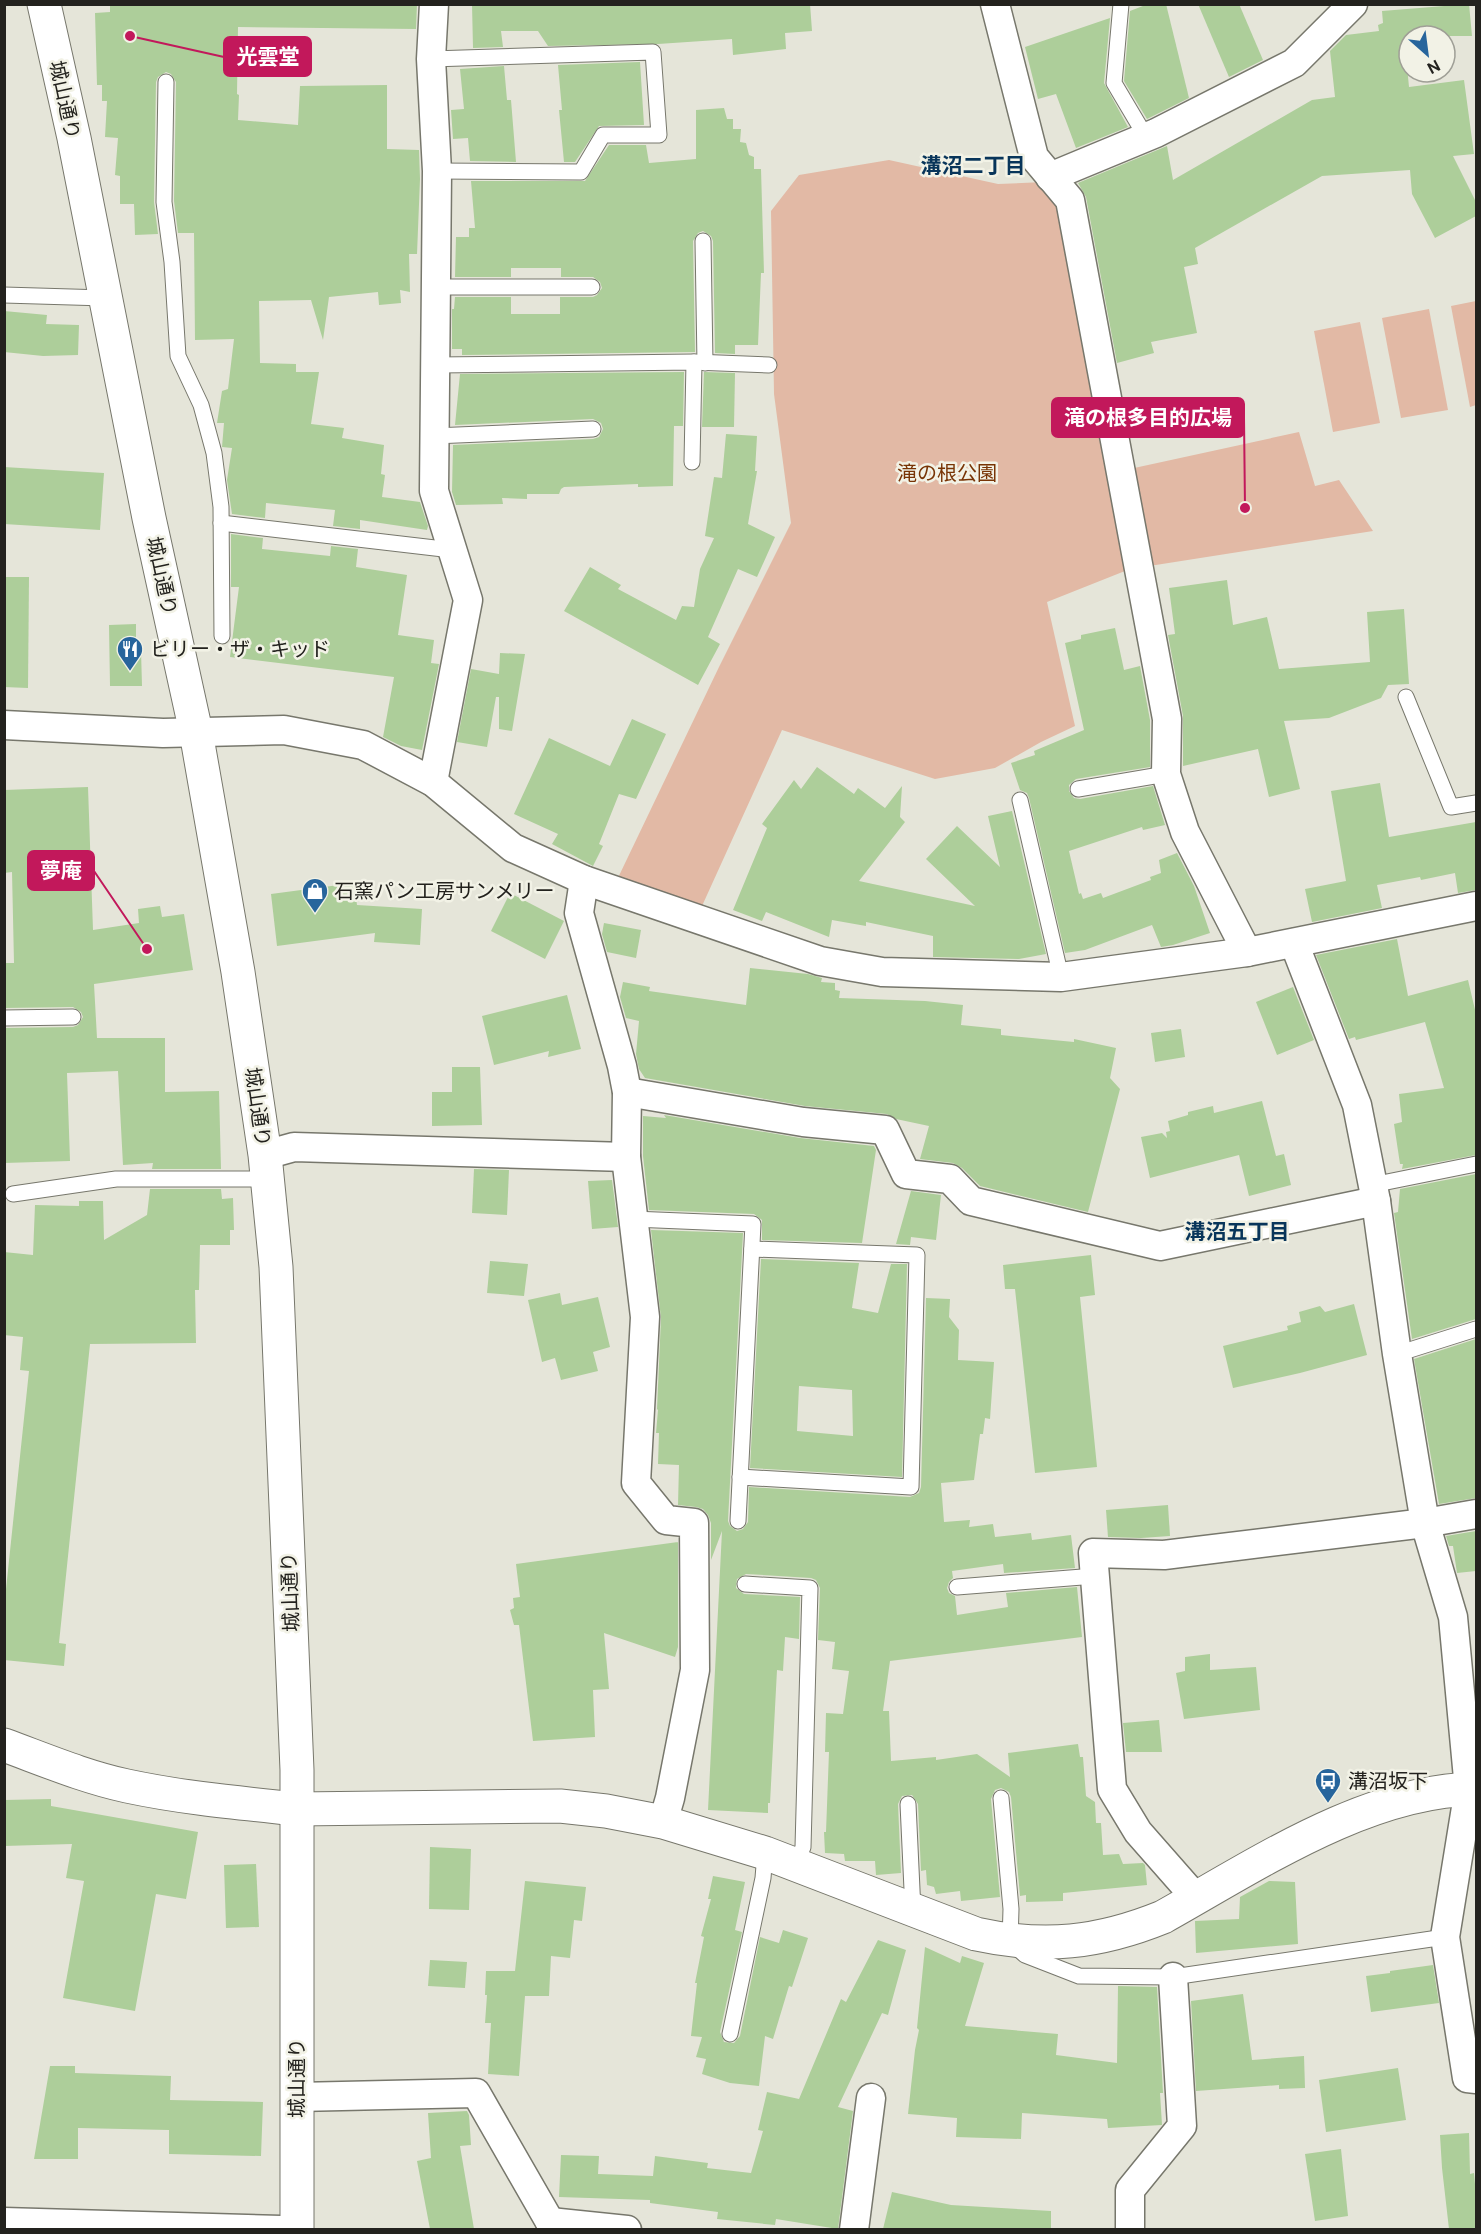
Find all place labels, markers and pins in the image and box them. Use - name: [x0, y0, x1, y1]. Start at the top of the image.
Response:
- callout: 光雲堂: [224, 37, 311, 76]
- callout: 滝の根多目的広場: [1052, 398, 1244, 437]
- restaurant icon: ビリー・ザ・キッド: [115, 634, 145, 672]
- place label: ビリー・ザ・キッド: [150, 636, 330, 662]
- callout: 夢庵: [28, 851, 94, 890]
- shop icon: 石窯パン工房サンメリー: [300, 876, 330, 914]
- place label: 石窯パン工房サンメリー: [334, 878, 554, 904]
- bus stop icon: 溝沼坂下: [1313, 1766, 1343, 1804]
- place label: 溝沼坂下: [1348, 1768, 1428, 1794]

